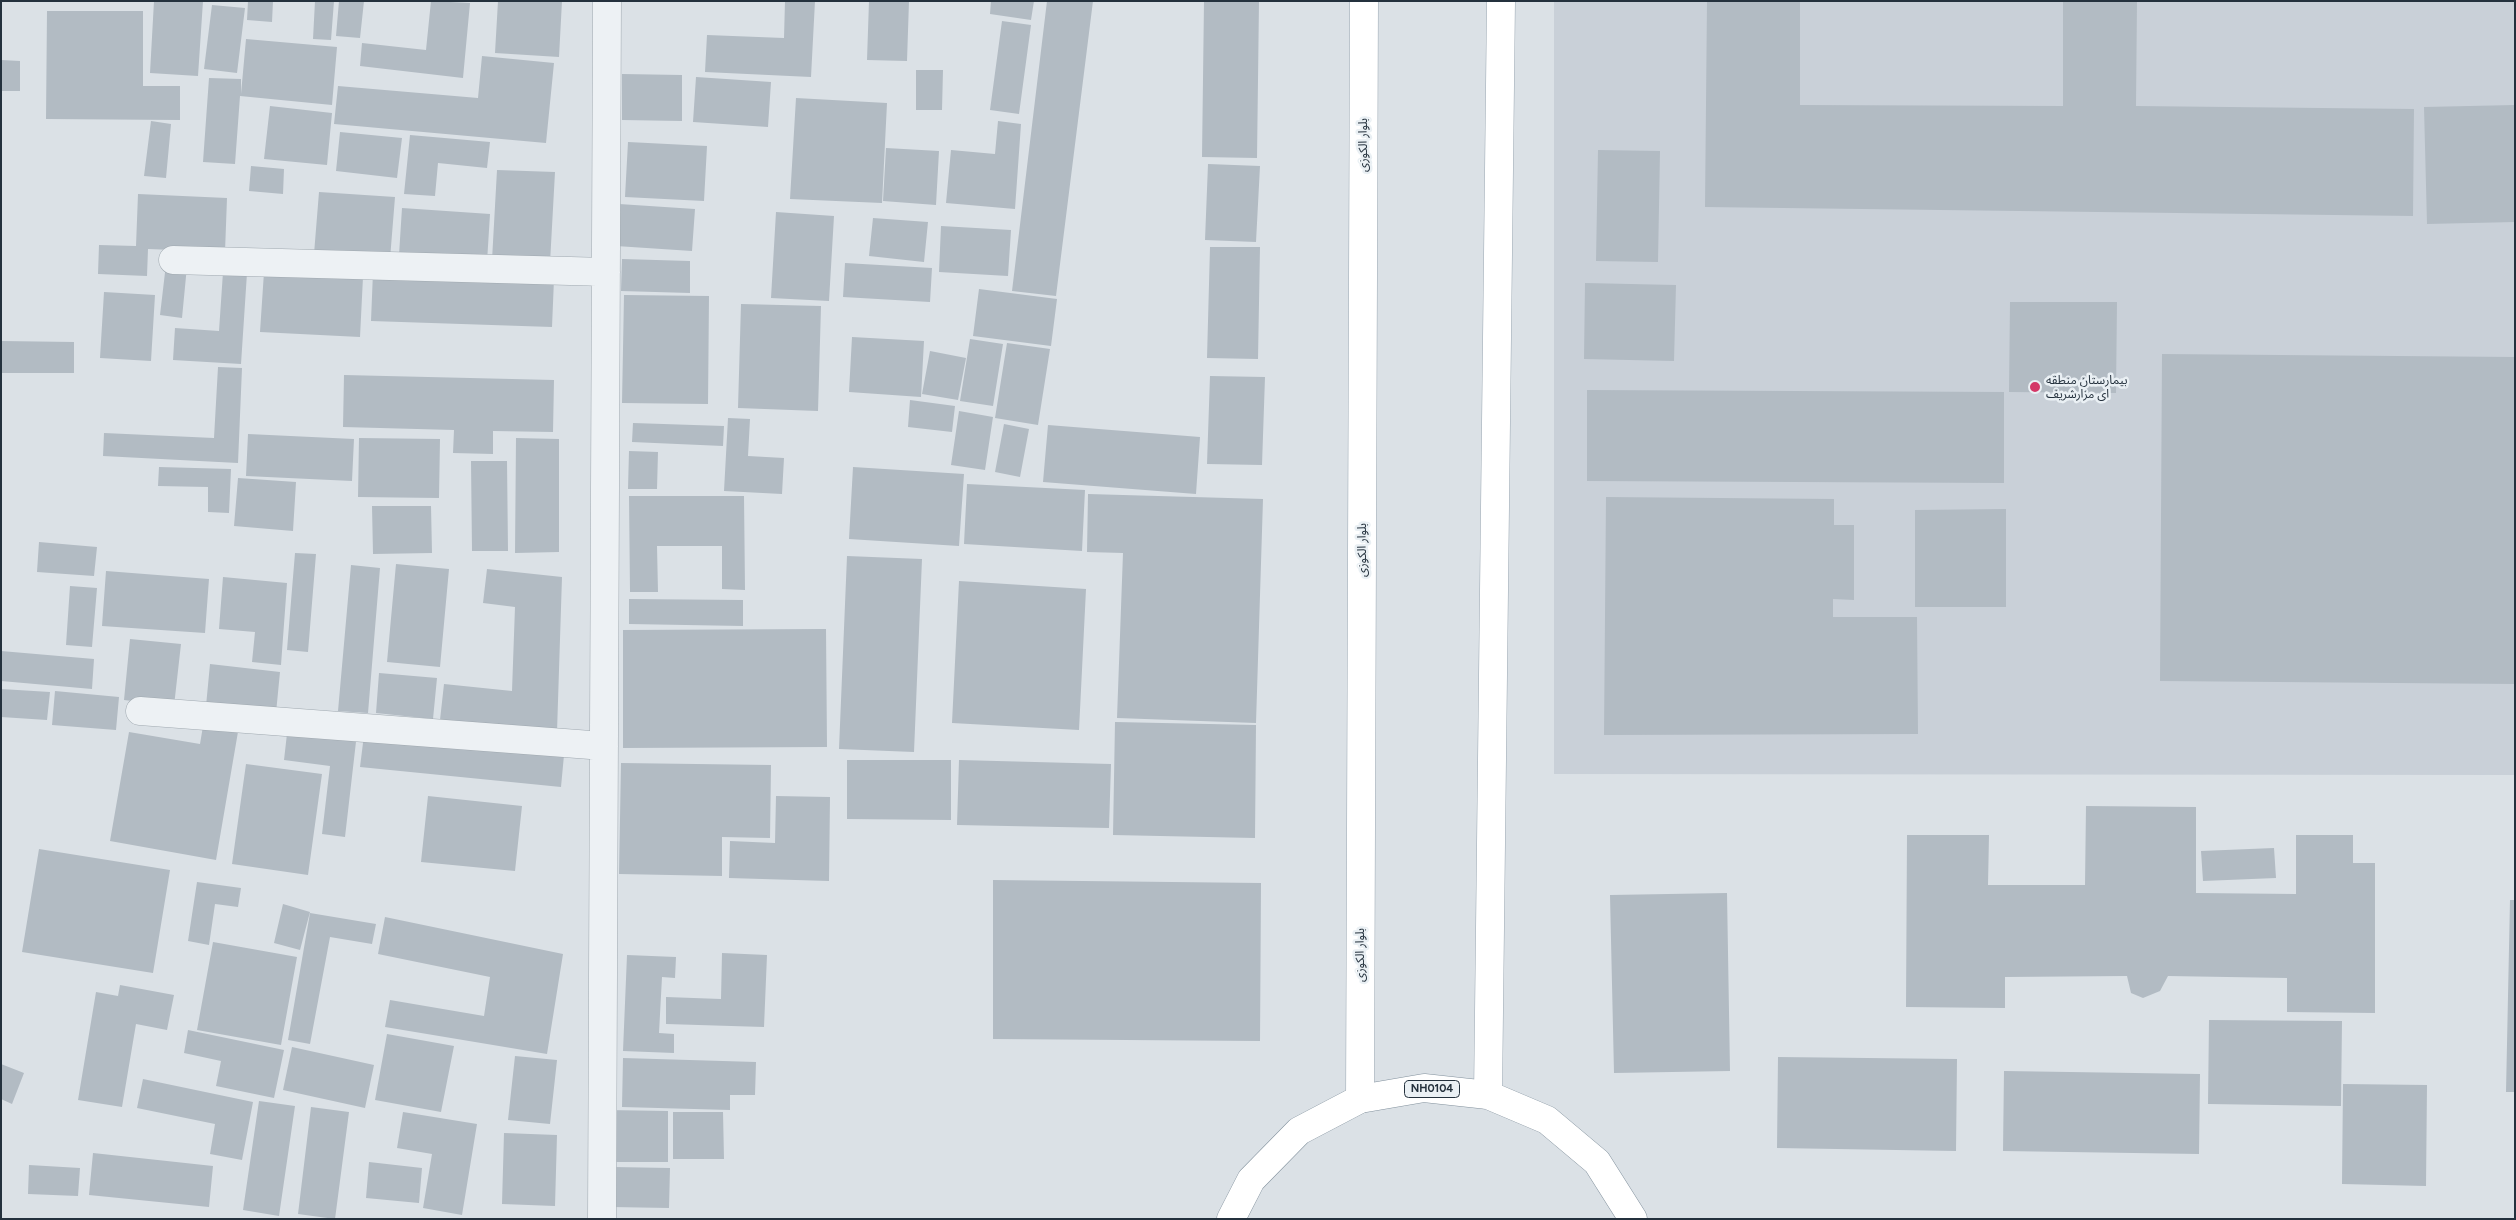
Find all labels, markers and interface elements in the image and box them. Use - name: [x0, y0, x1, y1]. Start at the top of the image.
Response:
- street label: بلوار الکوزی: [1356, 118, 1370, 172]
- place label: بیمارستان منطقه ای مزارشریف: [2046, 373, 2127, 401]
- marker: بیمارستان منطقه ای مزارشریف: [2028, 380, 2042, 394]
- street label: بلوار الکوزی: [1355, 523, 1369, 577]
- street label: بلوار الکوزی: [1353, 928, 1367, 982]
- road number: NH0104: [1404, 1080, 1460, 1098]

